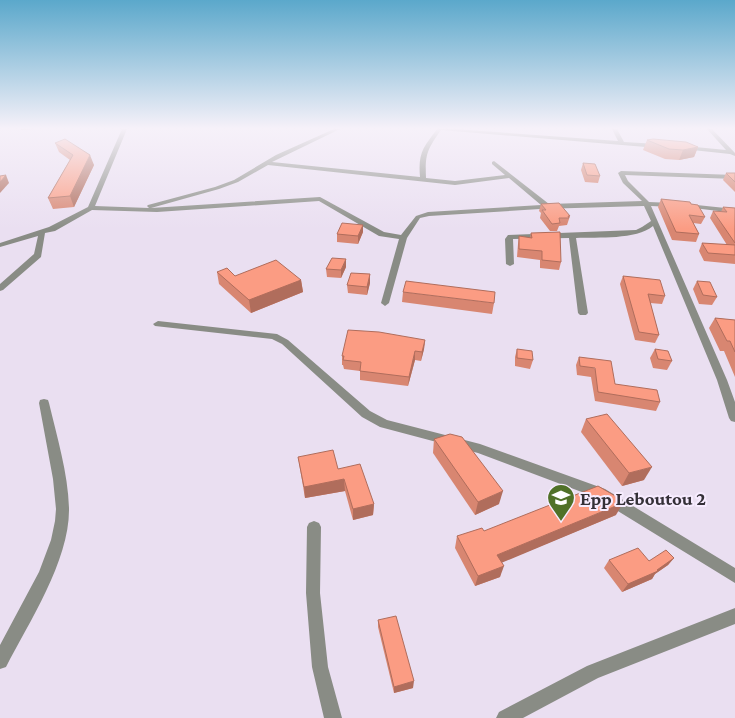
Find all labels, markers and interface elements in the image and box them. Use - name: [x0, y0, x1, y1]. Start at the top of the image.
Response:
- school or university icon: Epp Leboutou 2: [546, 483, 576, 522]
- place label: Epp Leboutou 2: [580, 488, 706, 509]

